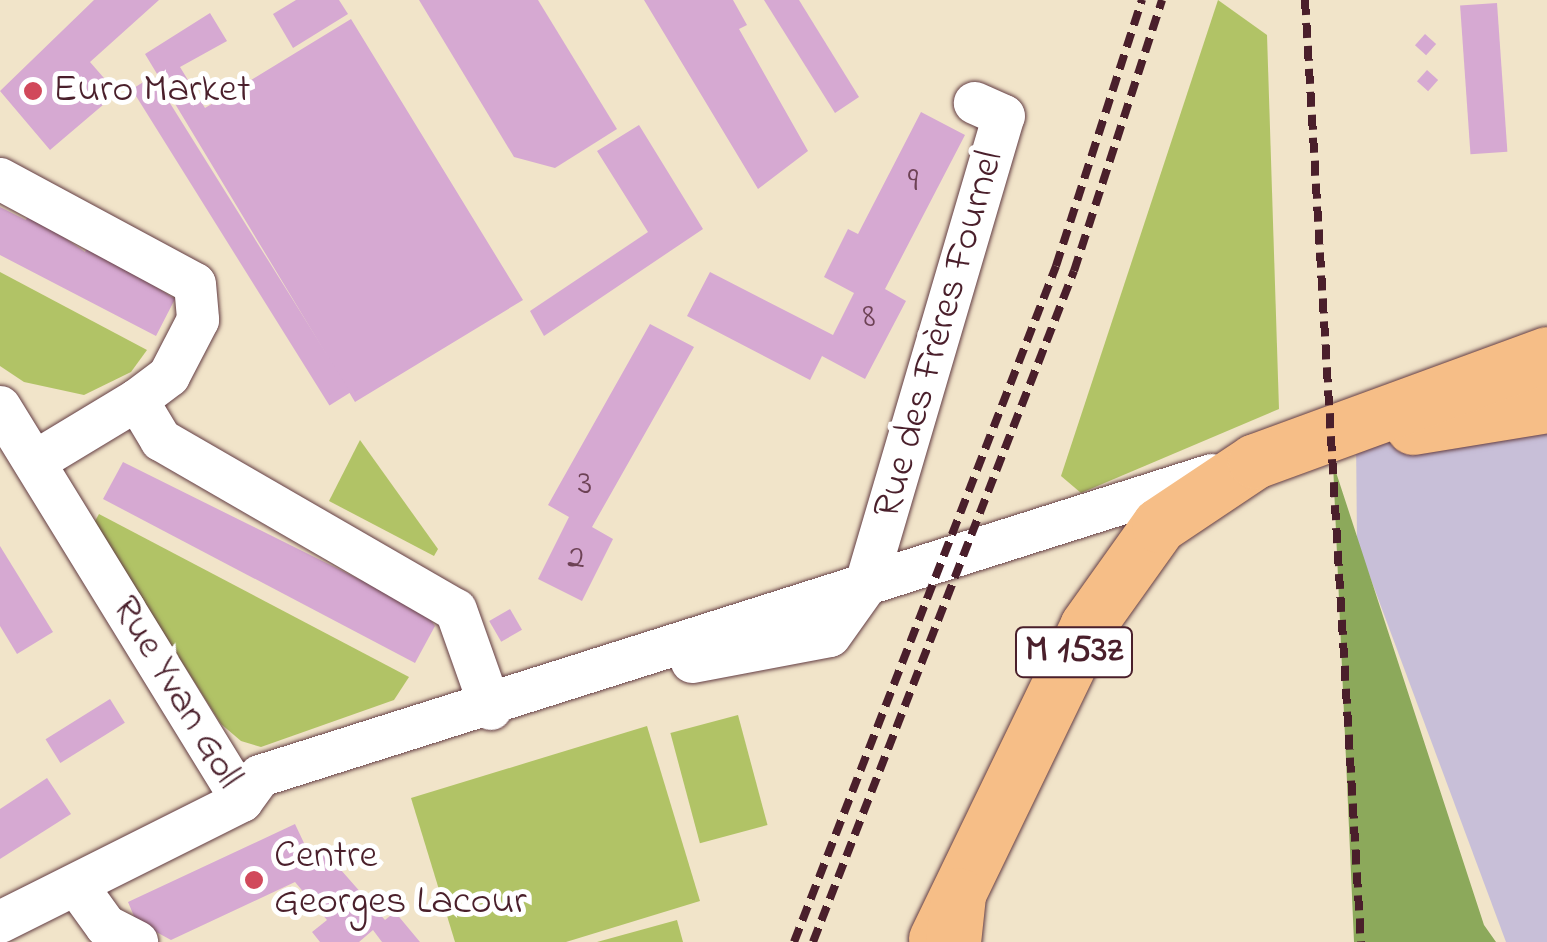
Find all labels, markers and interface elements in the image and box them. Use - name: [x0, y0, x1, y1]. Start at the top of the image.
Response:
- place label: Euro Market: [53, 67, 250, 115]
- marker: Euro Market: [22, 80, 44, 102]
- street label: Rue des Frères Fournel: [865, 146, 1015, 524]
- house number: 9: [908, 161, 918, 203]
- house number: 8: [862, 297, 876, 339]
- house number: 3: [578, 464, 592, 506]
- house number: 2: [567, 538, 585, 580]
- street label: Rue Yvan Goll: [100, 588, 252, 798]
- road number: M 153z: [1014, 619, 1134, 685]
- place label: Centre Georges Lacour: [274, 833, 527, 927]
- marker: Centre Georges Lacour: [243, 869, 265, 891]

